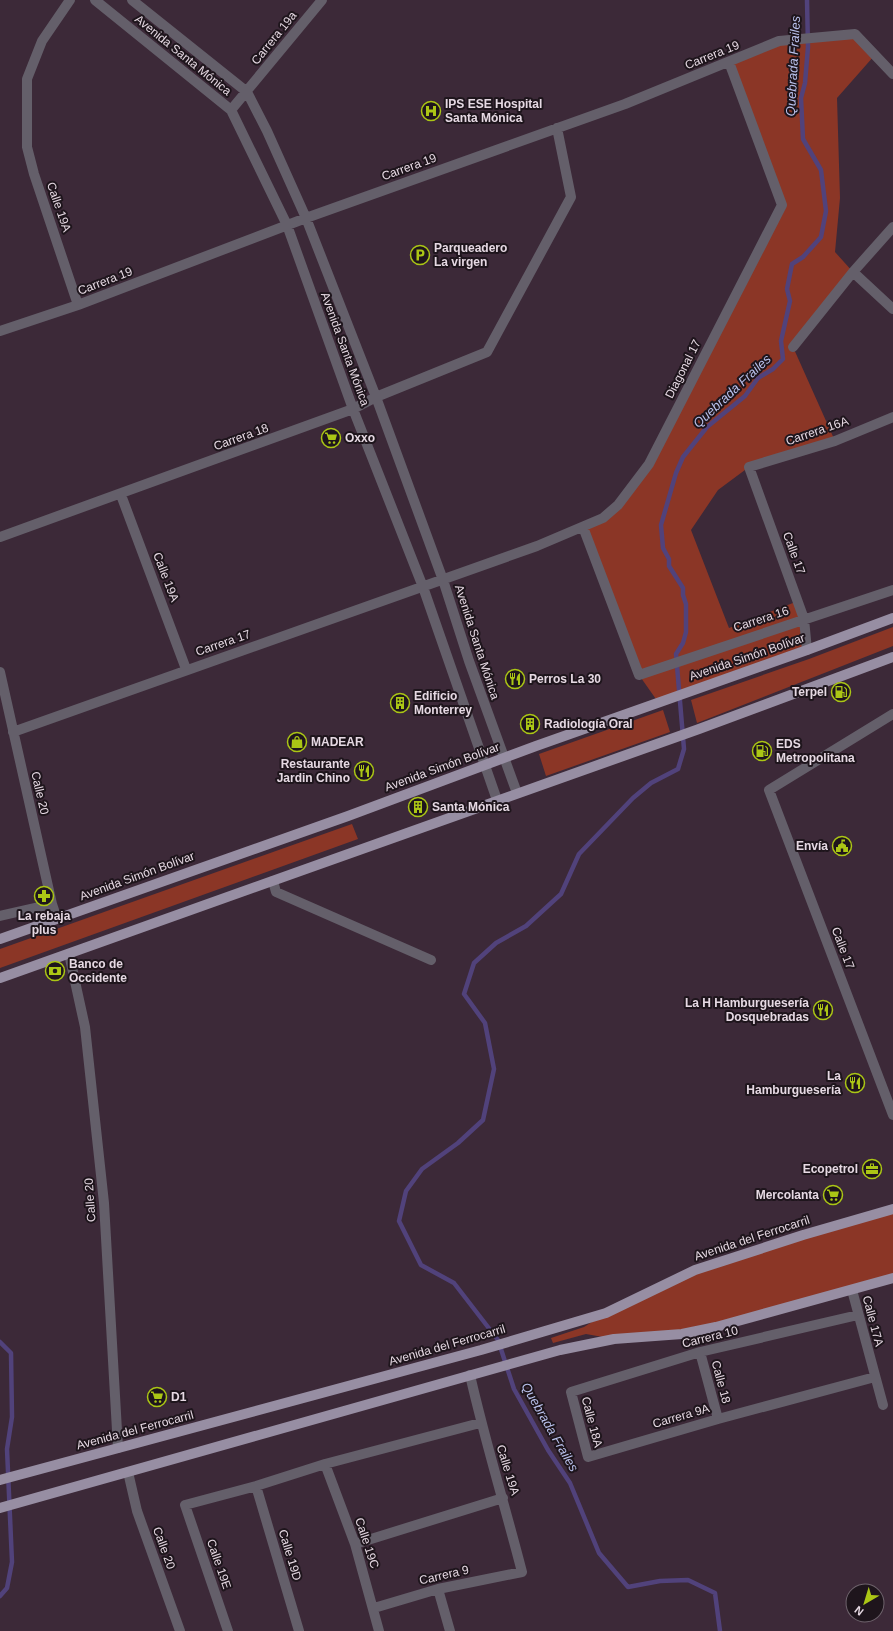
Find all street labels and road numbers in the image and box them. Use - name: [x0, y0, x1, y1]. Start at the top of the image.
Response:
- street label: Carrera 19a: [248, 8, 300, 67]
- street label: Avenida Santa Mónica: [132, 12, 234, 98]
- street label: Carrera 19: [683, 38, 742, 72]
- street label: Carrera 19: [380, 151, 439, 183]
- street label: Calle 19A: [44, 180, 74, 234]
- street label: Carrera 19: [76, 264, 135, 298]
- street label: Avenida Santa Mónica: [318, 290, 372, 408]
- street label: Diagonal 17: [662, 337, 704, 401]
- street label: Carrera 16A: [784, 414, 850, 448]
- street label: Carrera 18: [212, 421, 271, 453]
- street label: Calle 17: [780, 530, 808, 576]
- street label: Calle 19A: [150, 550, 182, 604]
- street label: Avenida Santa Mónica: [452, 583, 502, 701]
- street label: Carrera 16: [732, 603, 791, 635]
- street label: Carrera 17: [194, 627, 253, 659]
- street label: Avenida Simón Bolívar: [687, 631, 807, 683]
- street label: Avenida Simón Bolívar: [383, 740, 501, 794]
- street label: Calle 20: [28, 770, 52, 816]
- street label: Avenida Simón Bolívar: [78, 849, 196, 903]
- street label: Calle 17: [829, 925, 858, 971]
- street label: Calle 20: [81, 1177, 99, 1222]
- street label: Avenida del Ferrocarril: [693, 1213, 811, 1263]
- street label: Calle 17A: [860, 1294, 886, 1348]
- street label: Avenida del Ferrocarril: [387, 1322, 507, 1368]
- street label: Carrera 10: [680, 1323, 740, 1351]
- street label: Calle 18: [709, 1359, 734, 1405]
- street label: Calle 18A: [579, 1395, 605, 1449]
- street label: Carrera 9A: [651, 1401, 711, 1431]
- street label: Avenida del Ferrocarril: [75, 1408, 195, 1452]
- street label: Calle 19A: [494, 1443, 522, 1497]
- street label: Calle 19C: [352, 1516, 382, 1571]
- street label: Calle 20: [150, 1525, 178, 1571]
- street label: Calle 19D: [276, 1528, 304, 1583]
- street label: Calle 19E: [204, 1537, 234, 1591]
- street label: Carrera 9: [418, 1562, 471, 1588]

